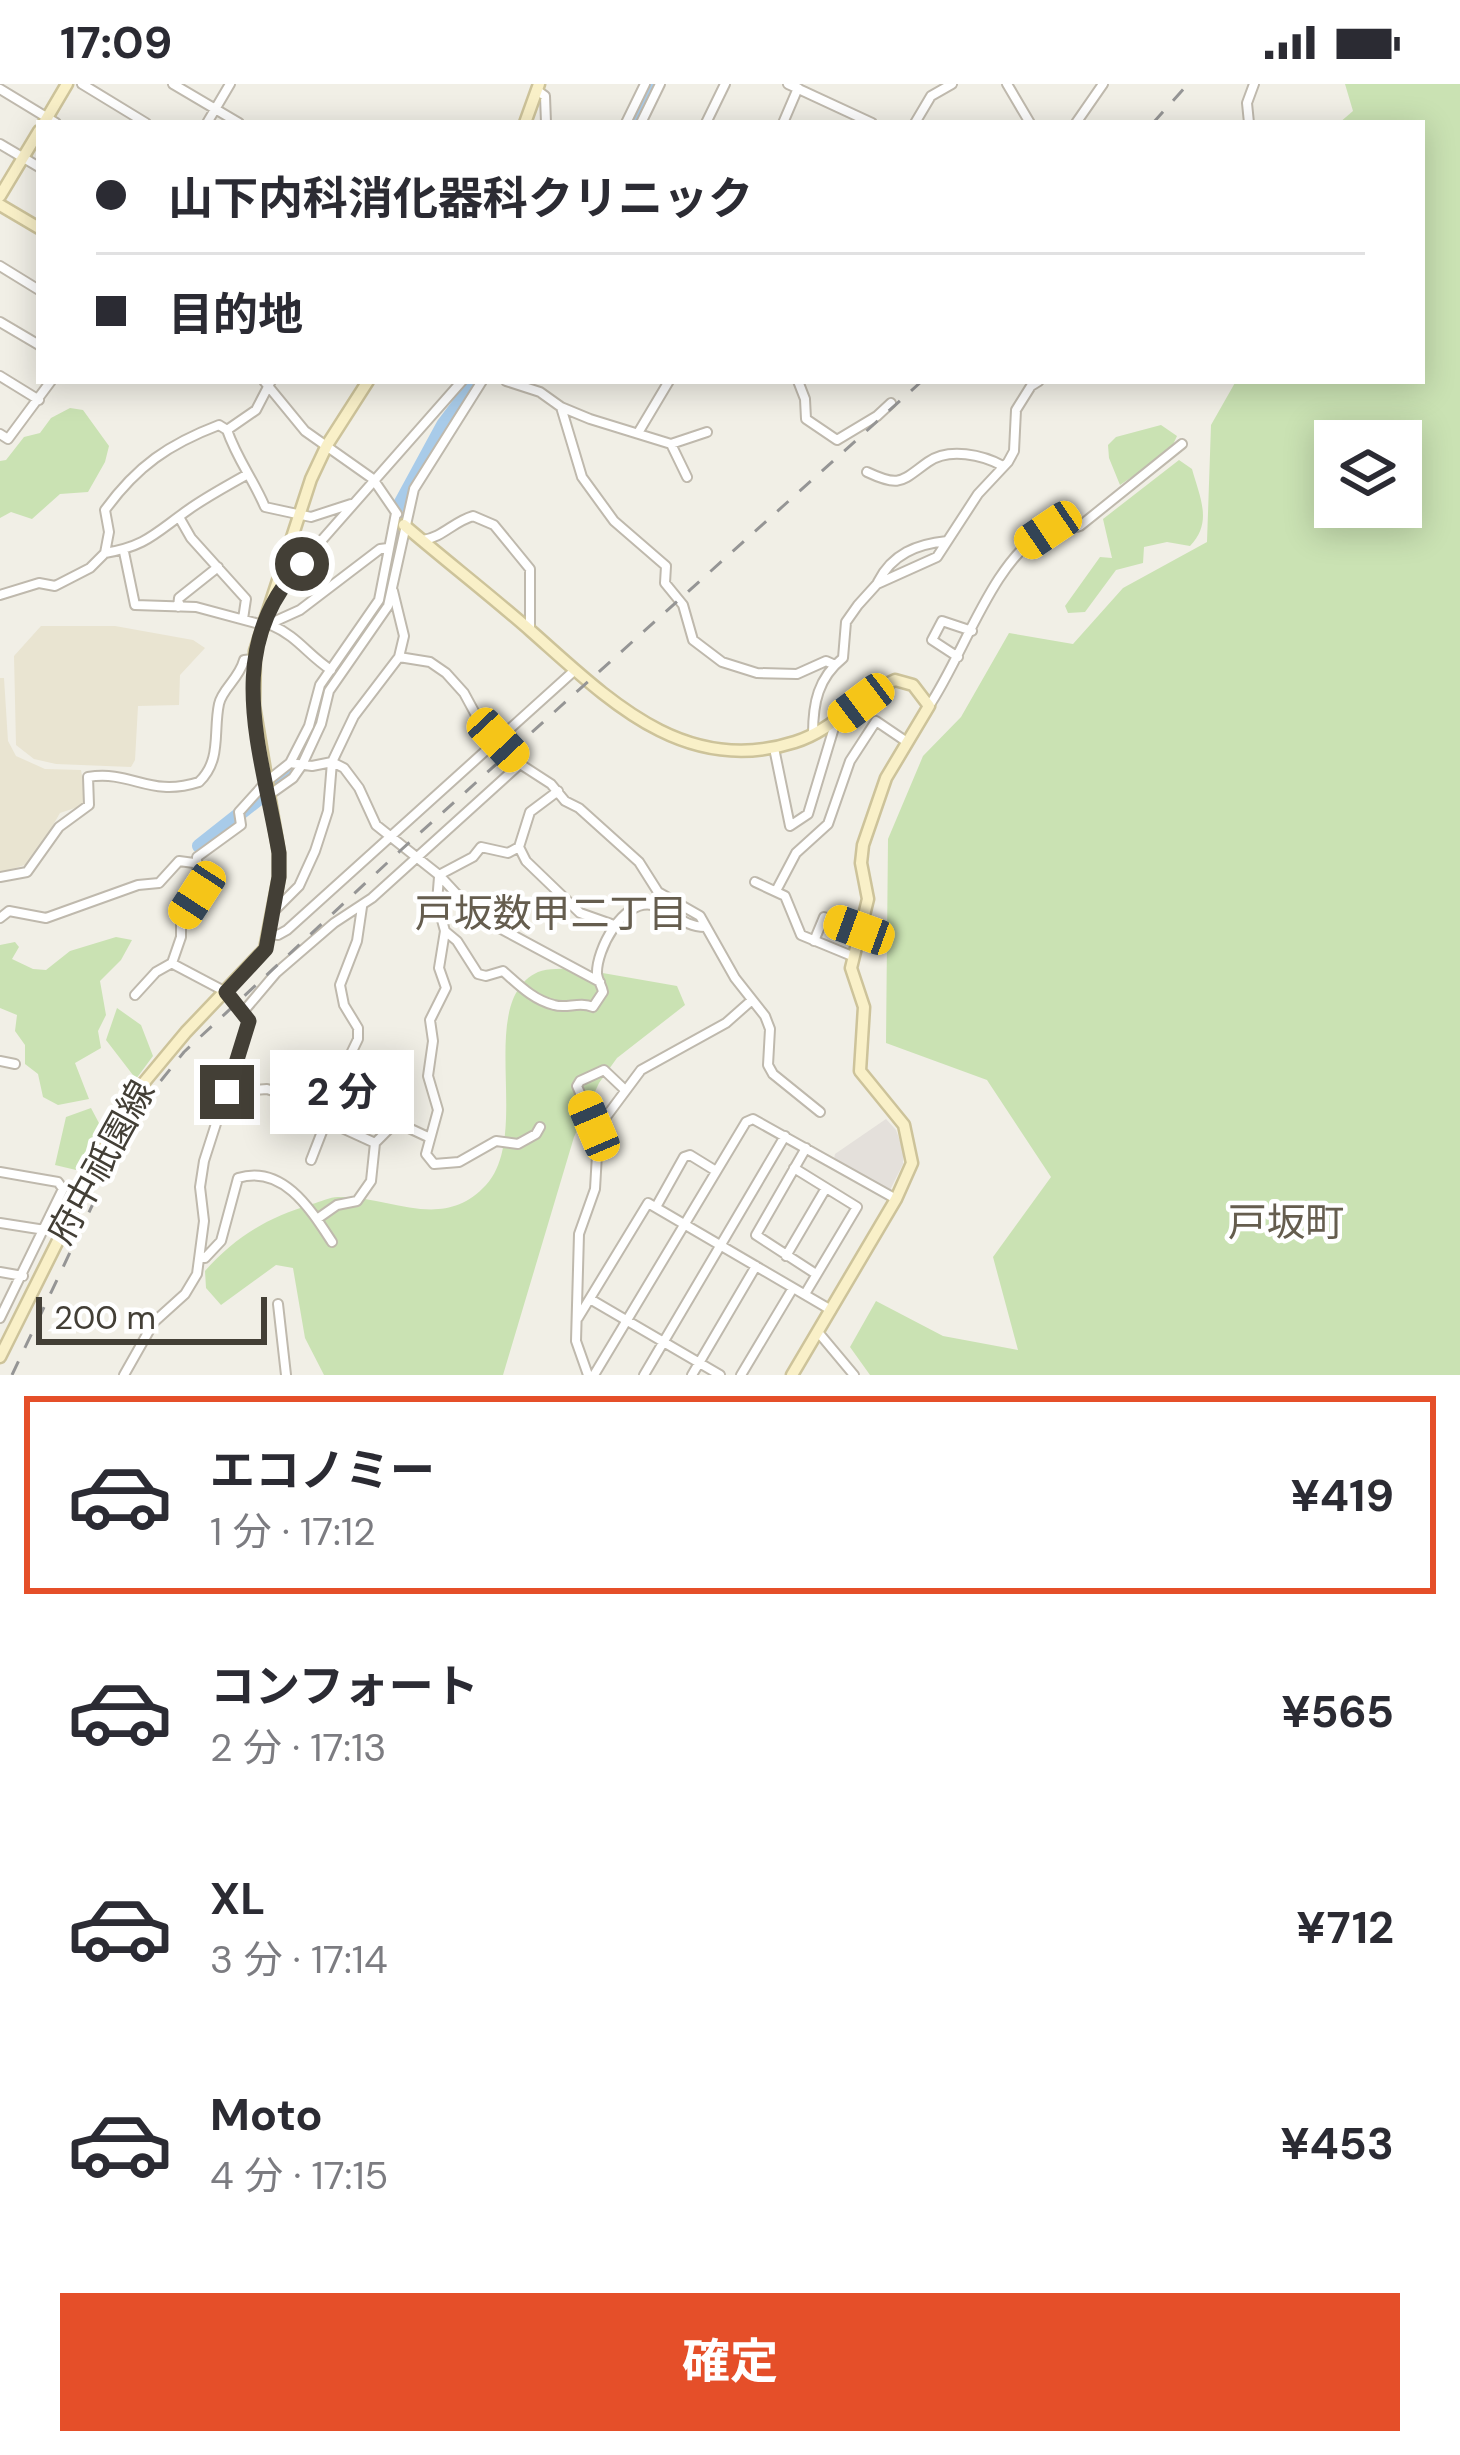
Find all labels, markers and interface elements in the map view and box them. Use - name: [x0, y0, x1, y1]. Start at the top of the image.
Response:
- text: 17:09: [60, 13, 172, 72]
- text: 山下内科消化器科クリニック: [168, 169, 753, 228]
- text: 目的地: [168, 285, 303, 344]
- map controls: [1314, 420, 1422, 528]
- button: layers: [1314, 420, 1422, 528]
- car: [1008, 495, 1088, 565]
- route start: [275, 537, 329, 591]
- car: [821, 667, 901, 739]
- car: [460, 701, 536, 779]
- car: [162, 855, 232, 935]
- district label: 戸坂数甲二丁目: [414, 888, 688, 939]
- car: [819, 901, 899, 959]
- callout: 2 分: [269, 1050, 413, 1134]
- route end: [200, 1065, 254, 1119]
- text: 2 分: [307, 1066, 377, 1117]
- street label: 府中祇園線: [37, 1072, 165, 1252]
- car: [563, 1086, 625, 1166]
- district label: 戸坂町: [1227, 1197, 1345, 1248]
- scale bar: [36, 1291, 267, 1344]
- text: 200 m: [54, 1296, 156, 1339]
- icon: car: [66, 1441, 174, 1549]
- text: エコノミー: [210, 1441, 435, 1500]
- text: ¥419: [1291, 1466, 1394, 1525]
- text: 1 分 · 17:12: [210, 1506, 376, 1557]
- icon: car: [66, 1657, 174, 1765]
- text: コンフォート: [210, 1657, 479, 1716]
- text: ¥565: [1281, 1682, 1394, 1741]
- text: 2 分 · 17:13: [210, 1722, 386, 1773]
- text: XL: [210, 1869, 265, 1928]
- icon: car: [66, 1873, 174, 1981]
- text: ¥712: [1296, 1898, 1394, 1957]
- text: 3 分 · 17:14: [210, 1934, 388, 1985]
- text: Moto: [210, 2085, 323, 2144]
- icon: car: [66, 2089, 174, 2197]
- text: ¥453: [1280, 2114, 1394, 2173]
- text: 4 分 · 17:15: [210, 2150, 388, 2201]
- button: 確定: [60, 2293, 1400, 2431]

